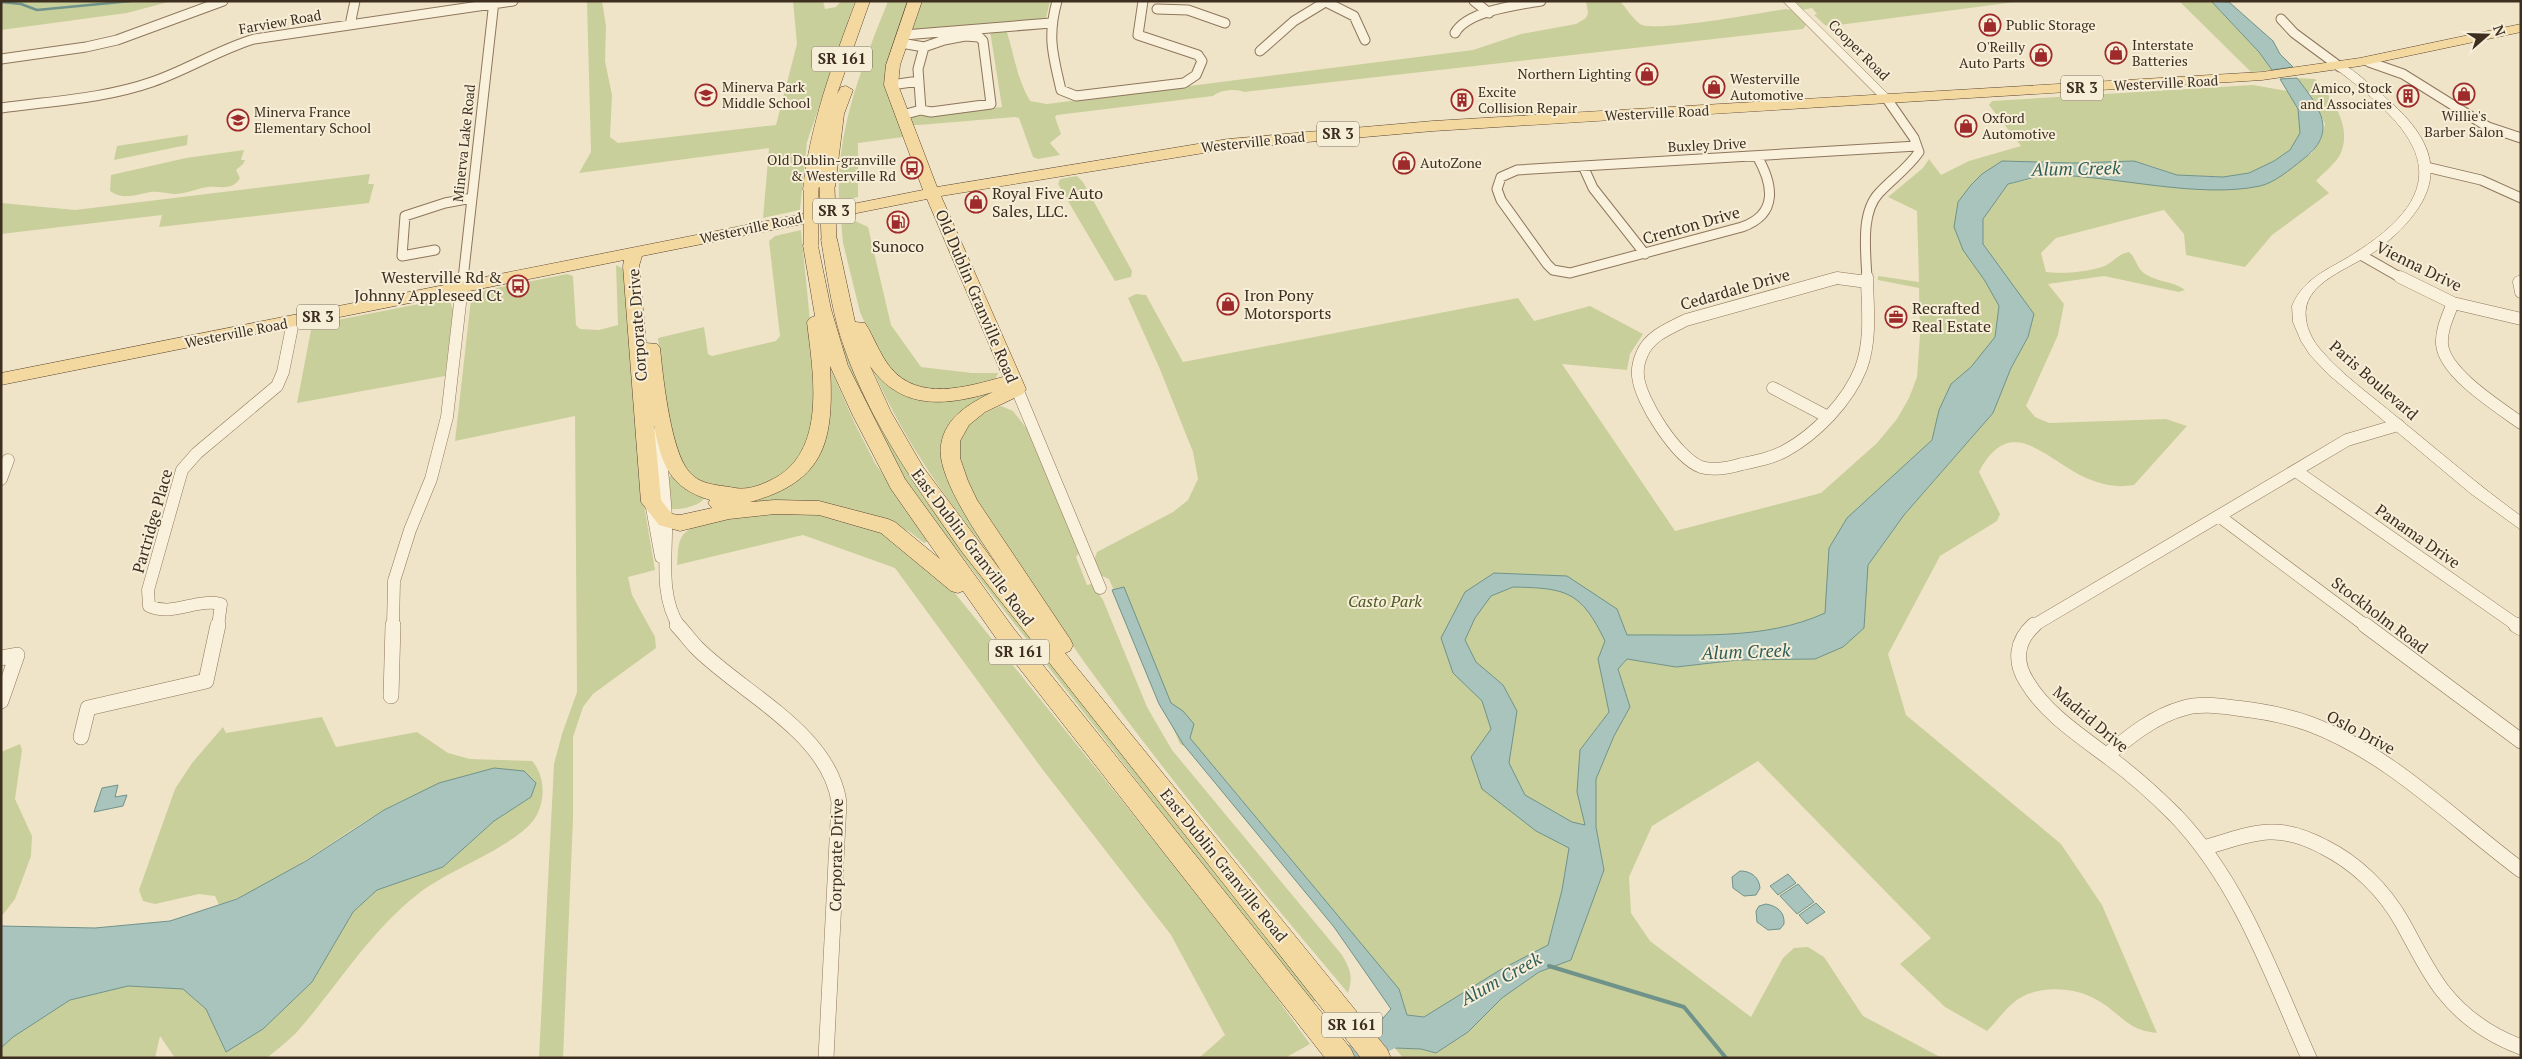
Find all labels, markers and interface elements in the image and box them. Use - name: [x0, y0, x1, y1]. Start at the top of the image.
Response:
- street label: Farview Road: [237, 5, 323, 38]
- north arrow: [2462, 10, 2512, 60]
- shop icon: Public Storage: [1978, 13, 2002, 37]
- street label: Cooper Road: [1825, 15, 1894, 85]
- place label: Public Storage: [2006, 15, 2096, 34]
- text: N: [2489, 22, 2511, 39]
- place label: Interstate Batteries: [2132, 35, 2193, 70]
- place label: O'Reilly Auto Parts: [1959, 37, 2026, 72]
- shop icon: Interstate Batteries: [2104, 41, 2128, 65]
- shop icon: O'Reilly Auto Parts: [2029, 43, 2053, 67]
- road number: SR 161: [812, 46, 872, 72]
- shop icon: Northern Lighting: [1635, 62, 1659, 86]
- place label: Northern Lighting: [1518, 64, 1632, 83]
- place label: Westerville Automotive: [1730, 69, 1804, 104]
- street label: Westerville Road: [2113, 70, 2219, 95]
- shop icon: Westerville Automotive: [1702, 75, 1726, 99]
- road number: SR 3: [2061, 76, 2103, 100]
- place label: Minerva Park Middle School: [722, 77, 811, 112]
- place label: Amico, Stock and Associates: [2300, 78, 2393, 113]
- place label: Excite Collision Repair: [1478, 82, 1578, 117]
- shop icon: Willie's Barber Salon: [2452, 82, 2476, 106]
- street label: Minerva Lake Road: [448, 83, 479, 203]
- school or university icon: Minerva Park Middle School: [694, 83, 718, 107]
- building icon: Amico, Stock and Associates: [2396, 84, 2420, 108]
- building icon: Excite Collision Repair: [1450, 88, 1474, 112]
- street label: Westerville Road: [1604, 100, 1710, 125]
- place label: Minerva France Elementary School: [254, 102, 371, 137]
- place label: Willie's Barber Salon: [2424, 106, 2504, 141]
- school or university icon: Minerva France Elementary School: [226, 108, 250, 132]
- place label: Oxford Automotive: [1982, 108, 2056, 143]
- shop icon: Oxford Automotive: [1954, 114, 1978, 138]
- road number: SR 3: [1317, 122, 1359, 146]
- street label: Westerville Road: [1200, 127, 1306, 156]
- street label: Buxley Drive: [1667, 133, 1747, 156]
- place label: Old Dublin-granville & Westerville Rd: [767, 150, 896, 185]
- shop icon: AutoZone: [1392, 151, 1416, 175]
- place label: AutoZone: [1420, 153, 1482, 172]
- water label: Alum Creek: [2030, 155, 2121, 181]
- bus stop icon: Old Dublin-granville & Westerville Rd: [900, 156, 924, 180]
- place label: Royal Five Auto Sales, LLC.: [992, 182, 1103, 222]
- shop icon: Royal Five Auto Sales, LLC.: [964, 190, 988, 214]
- road number: SR 3: [813, 198, 855, 224]
- street label: Crenton Drive: [1640, 201, 1742, 249]
- street label: Old Dublin Granville Road: [930, 206, 1024, 386]
- street label: Westerville Road: [698, 207, 804, 248]
- fuel station icon: Sunoco: [886, 210, 910, 234]
- place label: Sunoco: [872, 235, 924, 257]
- street label: Vienna Drive: [2372, 236, 2466, 296]
- street label: Cedardale Drive: [1678, 263, 1792, 315]
- place label: Westerville Rd & Johnny Appleseed Ct: [354, 266, 502, 306]
- street label: Corporate Drive: [622, 268, 652, 382]
- bus stop icon: Westerville Rd & Johnny Appleseed Ct: [506, 274, 530, 298]
- place label: Iron Pony Motorsports: [1244, 284, 1331, 324]
- shop icon: Iron Pony Motorsports: [1216, 292, 1240, 316]
- place label: Recrafted Real Estate: [1912, 297, 1991, 337]
- road number: SR 3: [297, 304, 339, 330]
- office icon: Recrafted Real Estate: [1884, 305, 1908, 329]
- street label: Westerville Road: [183, 313, 289, 352]
- street label: Paris Boulevard: [2325, 335, 2423, 425]
- street label: East Dublin Granville Road: [907, 464, 1039, 630]
- street label: Partridge Place: [127, 466, 177, 576]
- street label: Panama Drive: [2371, 499, 2465, 573]
- street label: Stockholm Road: [2327, 571, 2433, 659]
- park label: Casto Park: [1348, 590, 1422, 612]
- water label: Alum Creek: [1700, 637, 1791, 665]
- road number: SR 161: [989, 640, 1049, 664]
- street label: Madrid Drive: [2048, 681, 2134, 757]
- street label: Oslo Drive: [2323, 705, 2399, 759]
- street label: East Dublin Granville Road: [1155, 784, 1293, 946]
- street label: Corporate Drive: [824, 798, 848, 912]
- water label: Alum Creek: [1455, 946, 1546, 1011]
- road number: SR 161: [1322, 1012, 1382, 1038]

